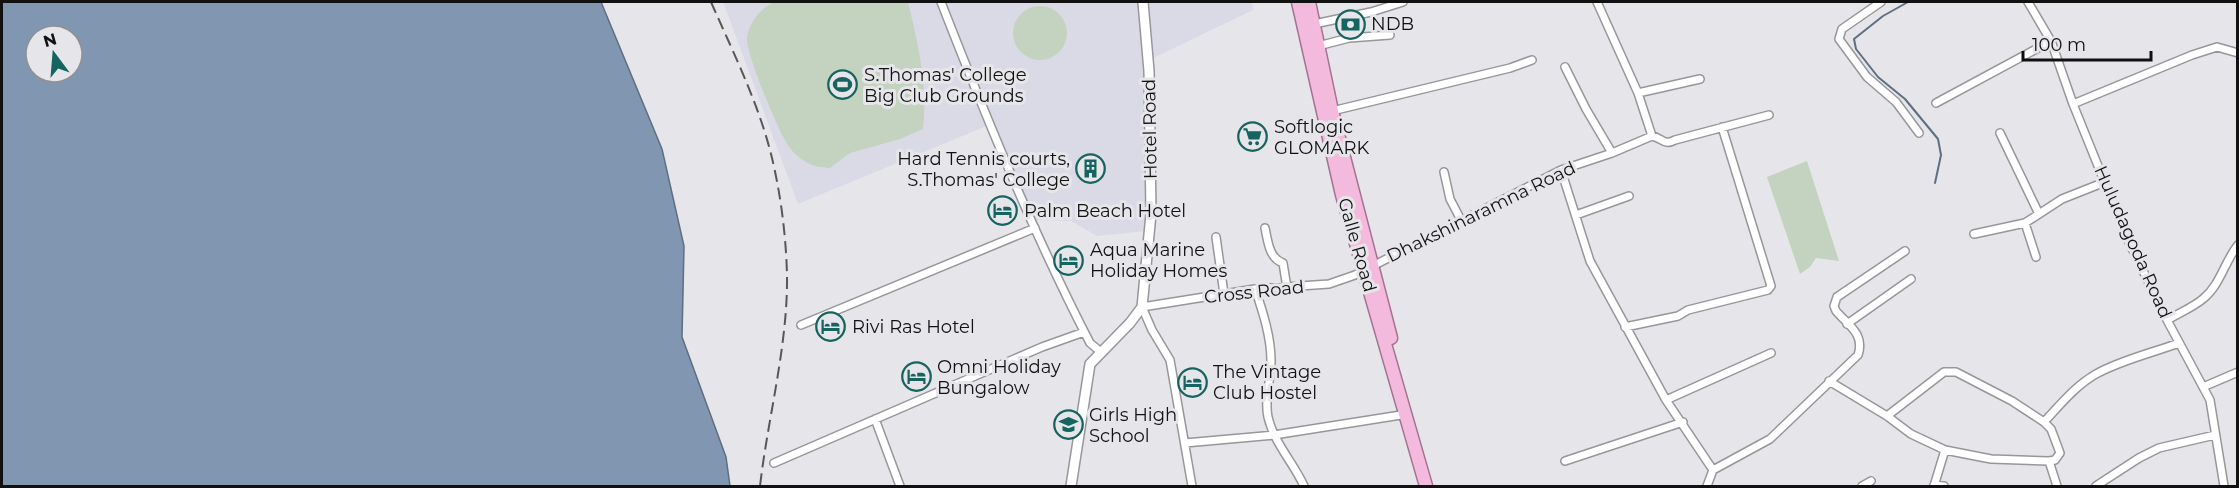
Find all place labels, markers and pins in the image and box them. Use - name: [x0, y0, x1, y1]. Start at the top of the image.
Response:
- bank icon: NDB: [1334, 8, 1366, 40]
- place label: NDB: [1371, 13, 1414, 35]
- place label: S.Thomas' College Big Club Grounds: [864, 64, 1027, 107]
- sports icon: S.Thomas' College Big Club Grounds: [827, 69, 859, 101]
- place label: Softlogic GLOMARK: [1274, 116, 1369, 159]
- supermarket icon: Softlogic GLOMARK: [1237, 121, 1269, 153]
- place label: Hard Tennis courts, S.Thomas' College: [897, 148, 1070, 191]
- building icon: Hard Tennis courts, S.Thomas' College: [1075, 153, 1107, 185]
- hotel icon: Palm Beach Hotel: [987, 195, 1019, 227]
- place label: Palm Beach Hotel: [1024, 200, 1186, 222]
- place label: Aqua Marine Holiday Homes: [1090, 239, 1227, 282]
- hotel icon: Aqua Marine Holiday Homes: [1053, 244, 1085, 276]
- hotel icon: Rivi Ras Hotel: [815, 311, 847, 343]
- place label: Rivi Ras Hotel: [852, 316, 975, 338]
- place label: Omni Holiday Bungalow: [937, 356, 1061, 399]
- hotel icon: Omni Holiday Bungalow: [900, 361, 932, 393]
- place label: The Vintage Club Hostel: [1213, 361, 1321, 404]
- hotel icon: The Vintage Club Hostel: [1176, 366, 1208, 398]
- place label: Girls High School: [1089, 404, 1177, 447]
- school or university icon: Girls High School: [1052, 409, 1084, 441]

